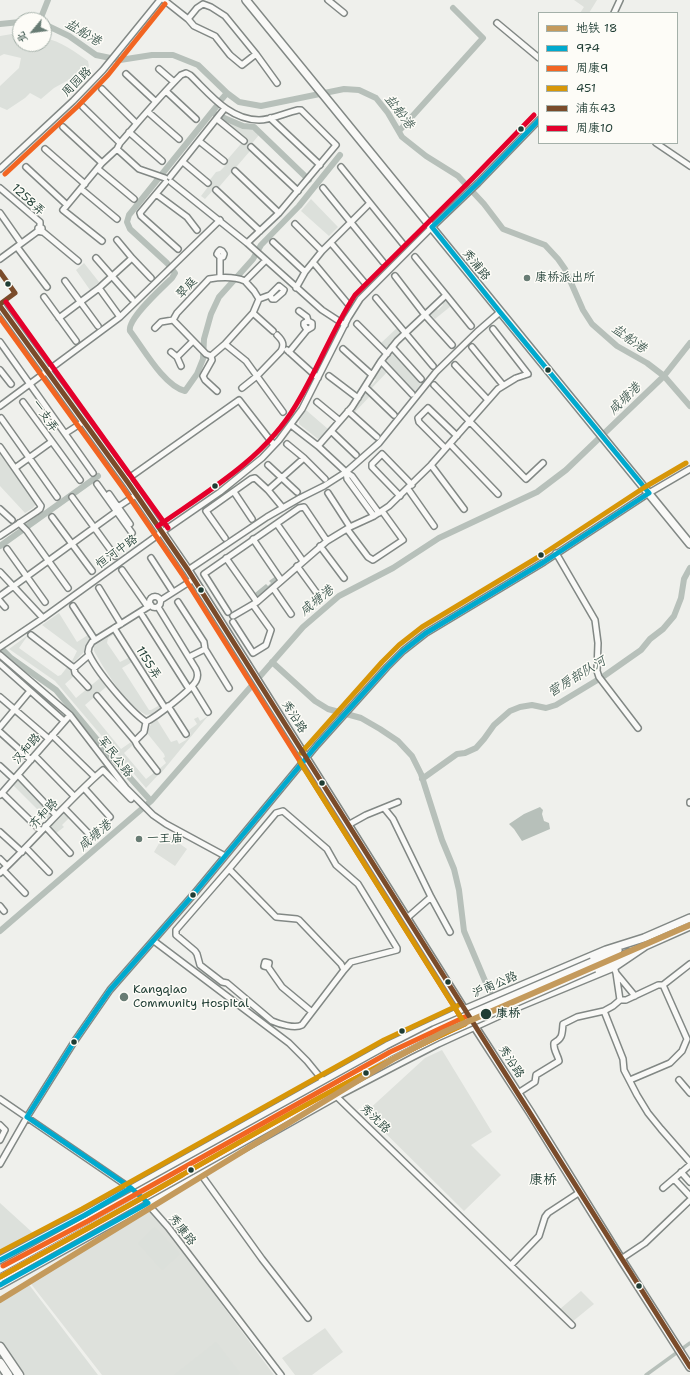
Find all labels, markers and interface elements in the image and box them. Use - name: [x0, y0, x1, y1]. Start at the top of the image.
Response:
- north arrow: [12, 12, 52, 52]
- legend: [538, 12, 678, 144]
- water label: 盐船港: [62, 16, 104, 50]
- text: 地铁 18: [576, 20, 617, 36]
- text: 北: [13, 29, 31, 46]
- text: 974: [576, 40, 600, 56]
- text: 周康9: [576, 60, 608, 76]
- street label: 周园路: [59, 64, 95, 100]
- text: 451: [576, 80, 596, 96]
- water label: 盐船港: [381, 92, 417, 132]
- text: 浦东43: [576, 100, 616, 116]
- text: 周康10: [576, 120, 613, 136]
- unlabelled marker: [516, 124, 526, 134]
- street label: 1258弄: [8, 181, 48, 219]
- street label: 秀浦路: [459, 246, 493, 284]
- place label: 康桥派出所: [535, 271, 595, 285]
- marker: 康桥派出所: [522, 273, 532, 283]
- street label: 翠庭: [174, 274, 200, 302]
- unlabelled marker: [3, 279, 13, 289]
- water label: 盐船港: [609, 321, 649, 357]
- unlabelled marker: [543, 365, 553, 375]
- water label: 咸塘港: [606, 380, 644, 418]
- street label: 一支弄: [29, 397, 61, 435]
- unlabelled marker: [210, 481, 220, 491]
- street label: 恒河中路: [93, 532, 141, 572]
- unlabelled marker: [536, 550, 546, 560]
- water label: 咸塘港: [297, 583, 337, 619]
- unlabelled marker: [196, 585, 206, 595]
- street label: 1155弄: [132, 644, 164, 682]
- water label: 营房部队河: [545, 654, 609, 700]
- street label: 秀沿路: [278, 698, 310, 736]
- street label: 汉和路: [10, 731, 44, 767]
- street label: 军民公路: [95, 734, 135, 780]
- unlabelled marker: [317, 778, 327, 788]
- street label: 齐和路: [27, 796, 61, 832]
- water label: 咸塘港: [75, 817, 115, 855]
- place label: 一王庙: [147, 832, 183, 846]
- marker: 一王庙: [134, 834, 144, 844]
- unlabelled marker: [188, 890, 198, 900]
- street label: 沪南公路: [470, 969, 520, 1001]
- unlabelled marker: [443, 977, 453, 987]
- place label: Kangqiao Community Hospital: [133, 983, 249, 1011]
- marker: Kangqiao Community Hospital: [118, 991, 130, 1003]
- marker: 康桥: [479, 1007, 493, 1021]
- place label: 康桥: [496, 1007, 520, 1021]
- unlabelled marker: [397, 1026, 407, 1036]
- unlabelled marker: [69, 1037, 79, 1047]
- street label: 秀沿路: [495, 1043, 527, 1081]
- unlabelled marker: [361, 1068, 371, 1078]
- street label: 秀沈路: [357, 1101, 393, 1137]
- unlabelled marker: [186, 1165, 196, 1175]
- district label: 康桥: [529, 1172, 557, 1188]
- street label: 秀康路: [165, 1211, 199, 1249]
- unlabelled marker: [634, 1281, 644, 1291]

